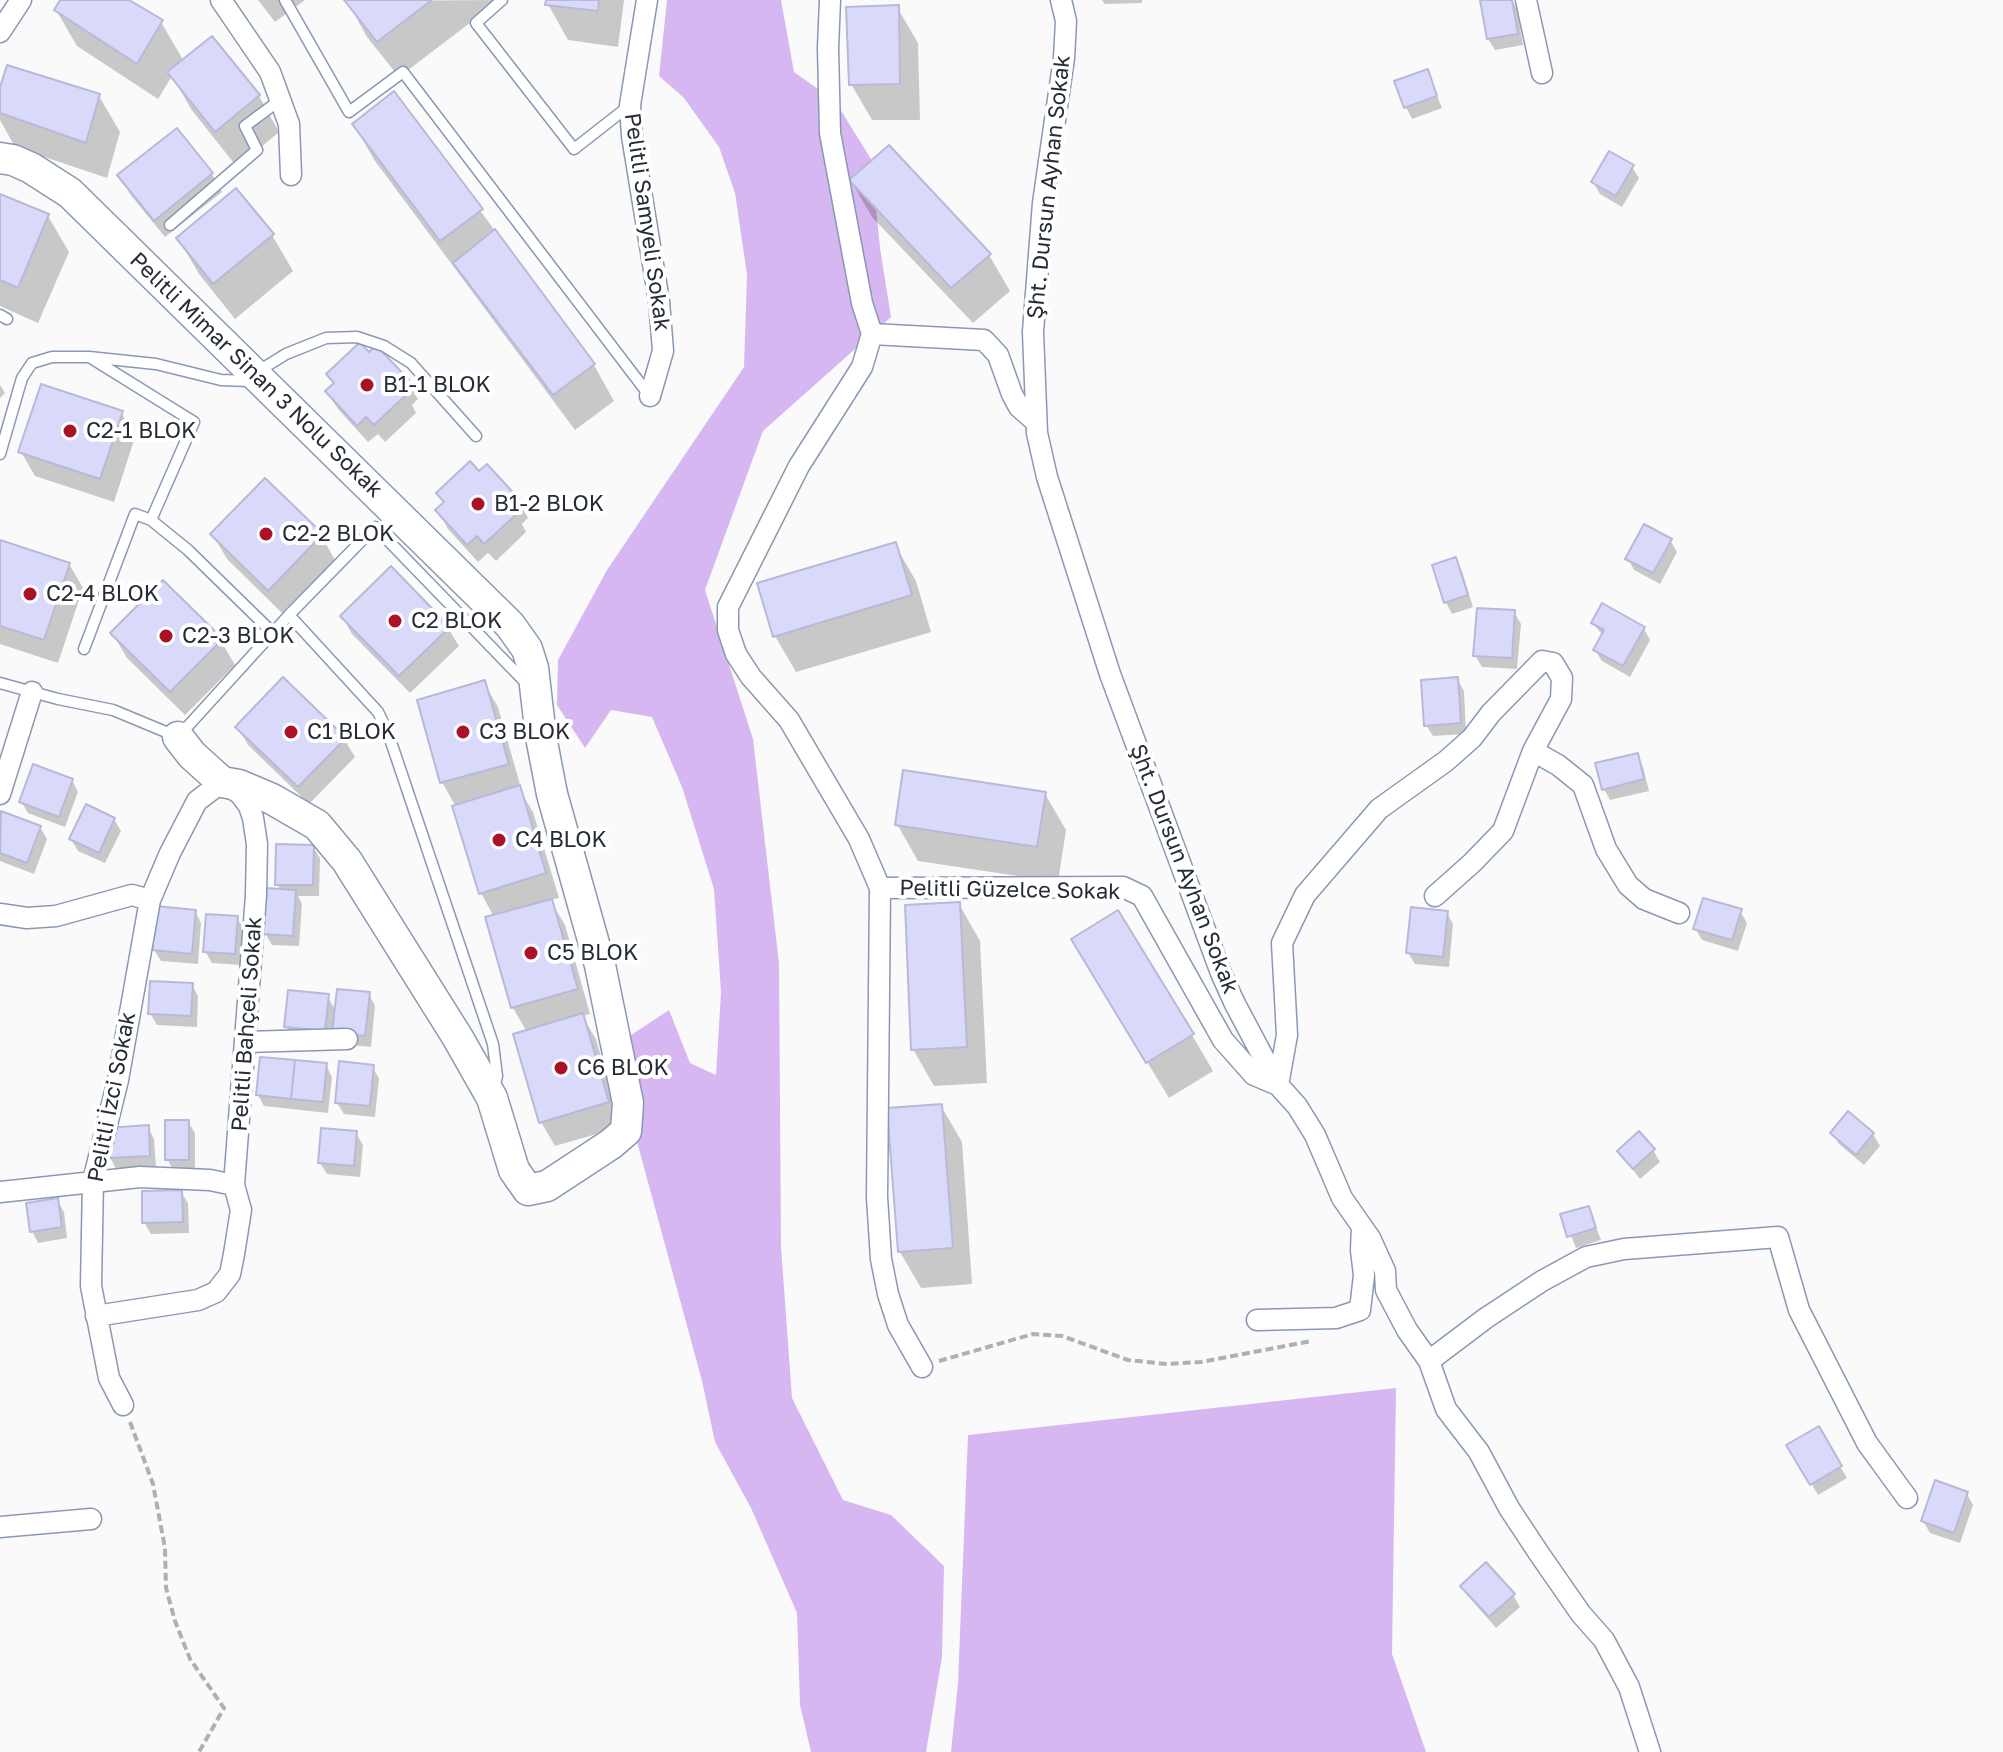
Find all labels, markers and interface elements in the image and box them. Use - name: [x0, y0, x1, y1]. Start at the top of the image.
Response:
- street label: Şht. Dursun Ayhan Sokak: [1022, 54, 1076, 320]
- street label: Pelitli Samyeli Sokak: [619, 111, 675, 333]
- street label: Pelitli Mimar Sinan 3 Nolu Sokak: [124, 247, 388, 503]
- place label: B1-1 BLOK: [383, 372, 491, 398]
- marker: B1-1 BLOK: [358, 376, 376, 394]
- place label: C2-1 BLOK: [86, 418, 196, 444]
- marker: C2-1 BLOK: [61, 422, 79, 440]
- place label: B1-2 BLOK: [494, 491, 604, 517]
- marker: B1-2 BLOK: [469, 495, 487, 513]
- place label: C2-2 BLOK: [282, 521, 394, 547]
- marker: C2-2 BLOK: [257, 525, 275, 543]
- place label: C2-4 BLOK: [46, 581, 159, 607]
- marker: C2-4 BLOK: [21, 585, 39, 603]
- place label: C2 BLOK: [411, 608, 502, 634]
- marker: C2 BLOK: [386, 612, 404, 630]
- place label: C2-3 BLOK: [182, 623, 294, 649]
- marker: C2-3 BLOK: [157, 627, 175, 645]
- place label: C1 BLOK: [307, 719, 396, 745]
- place label: C3 BLOK: [479, 719, 570, 745]
- marker: C1 BLOK: [282, 723, 300, 741]
- marker: C3 BLOK: [454, 723, 472, 741]
- street label: Şht. Dursun Ayhan Sokak: [1124, 740, 1244, 998]
- place label: C4 BLOK: [515, 827, 607, 853]
- marker: C4 BLOK: [490, 831, 508, 849]
- street label: Pelitli Güzelce Sokak: [899, 875, 1121, 905]
- street label: Pelitli Bahçeli Sokak: [226, 916, 268, 1132]
- place label: C5 BLOK: [547, 940, 638, 966]
- marker: C5 BLOK: [522, 944, 540, 962]
- street label: Pelitli İzci Sokak: [83, 1010, 141, 1184]
- place label: C6 BLOK: [577, 1055, 669, 1081]
- marker: C6 BLOK: [552, 1059, 570, 1077]

